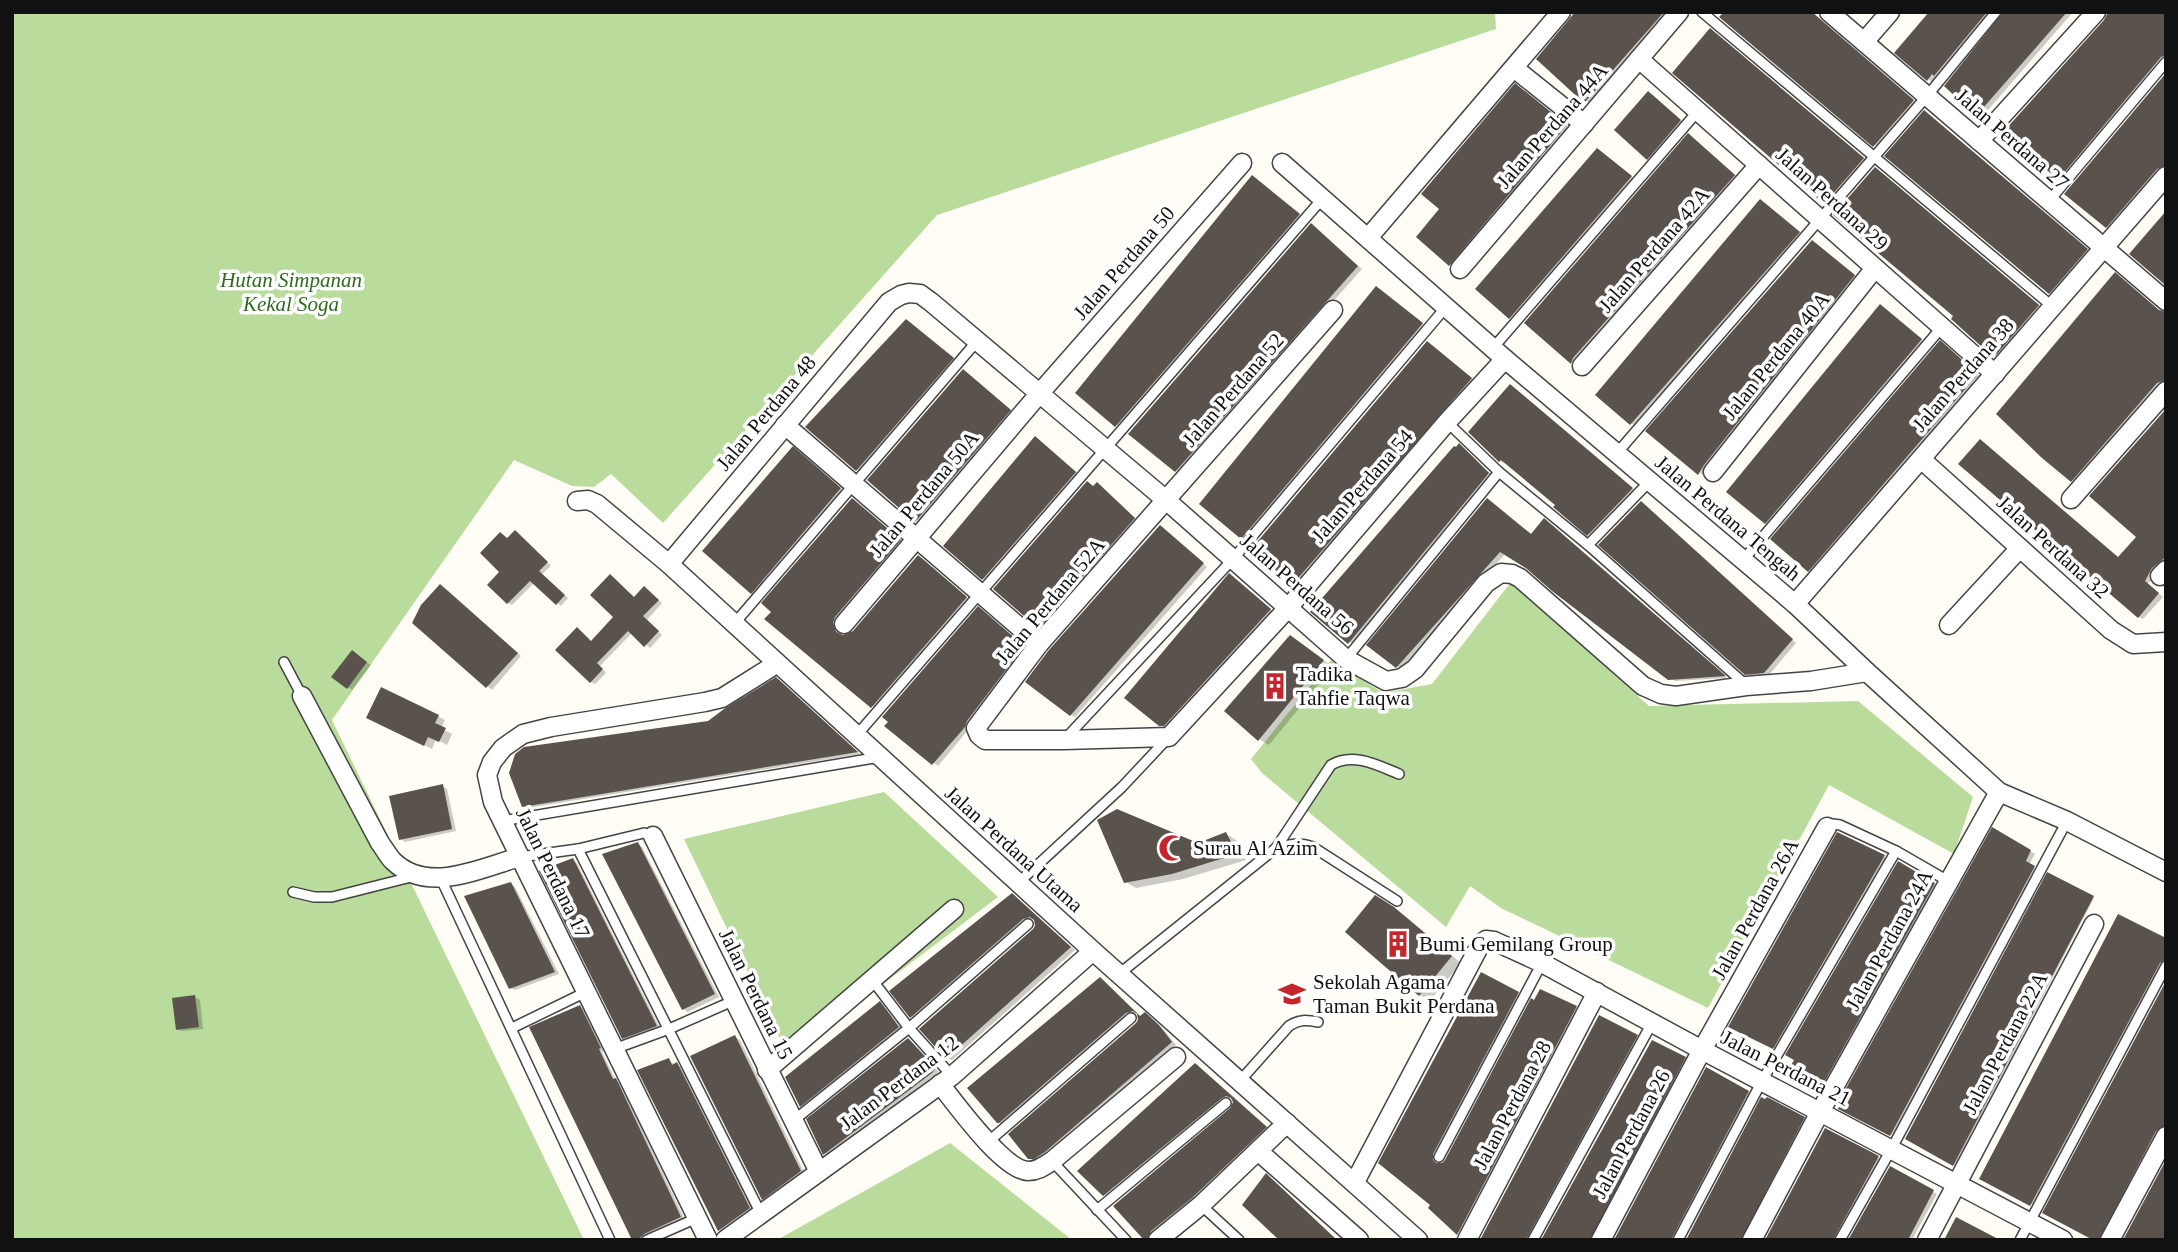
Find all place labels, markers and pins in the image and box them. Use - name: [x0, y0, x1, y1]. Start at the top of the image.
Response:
- place label: Tadika Tahfie Taqwa: [1296, 662, 1411, 710]
- building icon: Tadika Tahfie Taqwa: [1260, 671, 1290, 701]
- mosque icon: Surau Al Azim: [1157, 833, 1187, 863]
- place label: Surau Al Azim: [1193, 836, 1318, 860]
- building icon: Bumi Gemilang Group: [1383, 929, 1413, 959]
- place label: Bumi Gemilang Group: [1419, 932, 1613, 956]
- place label: Sekolah Agama Taman Bukit Perdana: [1313, 970, 1495, 1018]
- school or university icon: Sekolah Agama Taman Bukit Perdana: [1277, 979, 1307, 1009]

